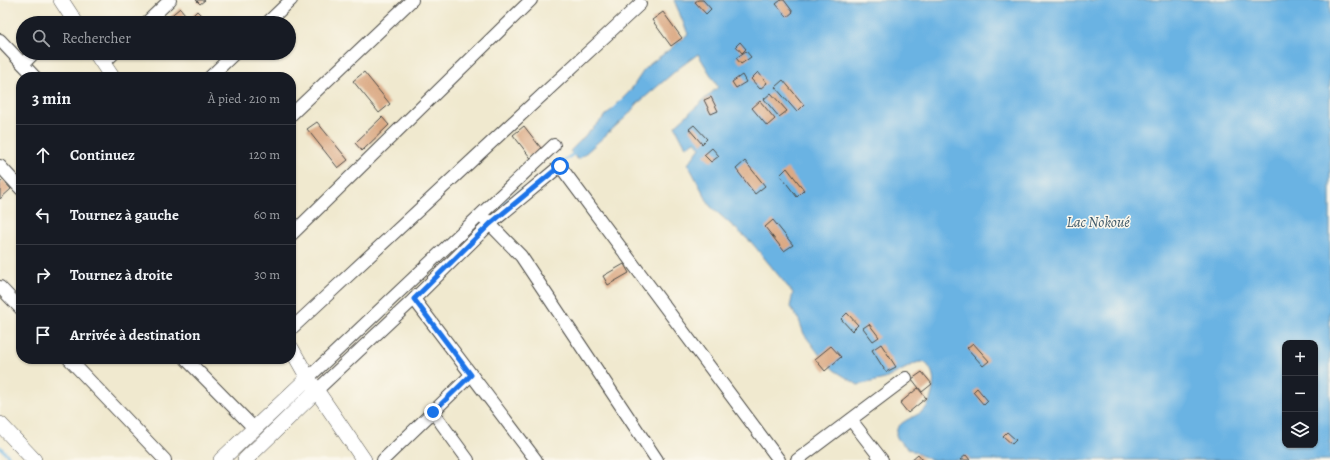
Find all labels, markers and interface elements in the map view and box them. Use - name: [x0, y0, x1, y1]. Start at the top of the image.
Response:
- search box: [16, 16, 296, 60]
- icon: search: [30, 27, 52, 49]
- text: Rechercher: [62, 28, 131, 48]
- text: 3 min: [32, 87, 71, 110]
- text: À pied · 210 m: [208, 90, 280, 107]
- icon: ahead: [32, 144, 54, 166]
- text: Continuez: [70, 145, 135, 165]
- text: 120 m: [249, 146, 280, 163]
- route start: [551, 157, 569, 175]
- icon: left: [32, 204, 54, 226]
- text: Tournez à gauche: [70, 205, 179, 225]
- text: 60 m: [254, 206, 280, 223]
- water label: Lac Nokoué: [1066, 212, 1130, 232]
- icon: right: [32, 264, 54, 286]
- text: Tournez à droite: [70, 265, 173, 285]
- text: 30 m: [254, 266, 280, 283]
- icon: arrive: [32, 324, 54, 346]
- text: Arrivée à destination: [70, 325, 201, 345]
- map controls: [1282, 340, 1318, 448]
- button: +: [1282, 340, 1318, 376]
- button: −: [1282, 376, 1318, 412]
- route end: [424, 403, 442, 421]
- button: layers: [1282, 412, 1318, 448]

